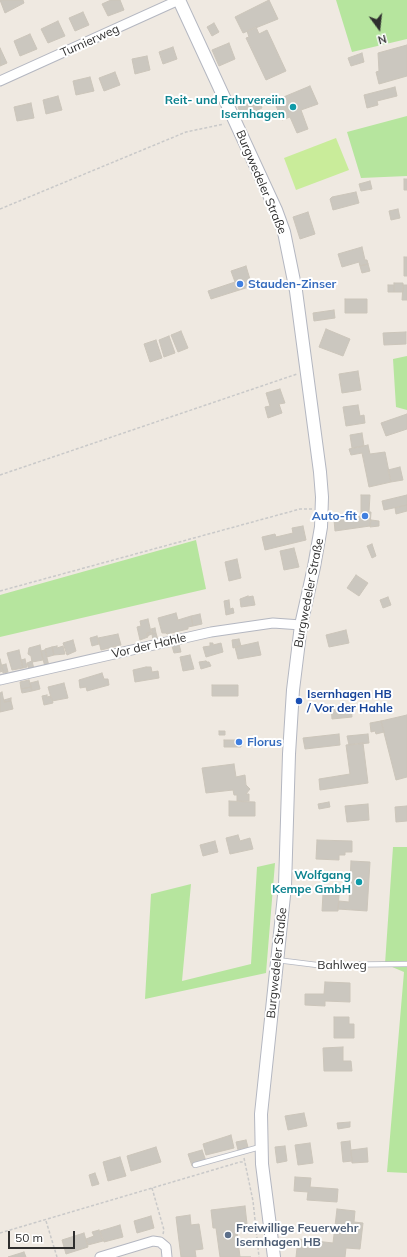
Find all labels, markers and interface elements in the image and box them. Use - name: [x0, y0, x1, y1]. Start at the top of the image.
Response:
- north arrow: [359, 8, 399, 48]
- street label: Turnierweg: [58, 22, 122, 60]
- text: N: [376, 32, 388, 47]
- place label: Reit- und Fahrvereiin Isernhagen: [165, 93, 285, 121]
- marker: Reit- und Fahrvereiin Isernhagen: [288, 102, 298, 112]
- street label: Burgwedeler Straße: [233, 128, 289, 236]
- place label: Stauden-Zinser: [248, 277, 336, 291]
- marker: Stauden-Zinser: [235, 279, 245, 289]
- place label: Auto-fit: [312, 509, 357, 523]
- marker: Auto-fit: [360, 511, 370, 521]
- street label: Burgwedeler Straße: [291, 537, 327, 649]
- street label: Vor der Hahle: [110, 630, 188, 662]
- place label: Isernhagen HB / Vor der Hahle: [307, 687, 393, 715]
- marker: Isernhagen HB / Vor der Hahle: [294, 696, 304, 706]
- place label: Florus: [247, 735, 282, 749]
- marker: Florus: [234, 737, 244, 747]
- place label: Wolfgang Kempe GmbH: [272, 868, 351, 896]
- marker: Wolfgang Kempe GmbH: [354, 877, 364, 887]
- street label: Burgwedeler Straße: [264, 907, 290, 1019]
- street label: Bahlweg: [317, 958, 367, 972]
- place label: Freiwillige Feuerwehr Isernhagen HB: [236, 1221, 359, 1249]
- scale bar: [10, 1223, 77, 1249]
- text: 50 m: [15, 1230, 43, 1245]
- marker: Freiwillige Feuerwehr Isernhagen HB: [223, 1230, 233, 1240]

